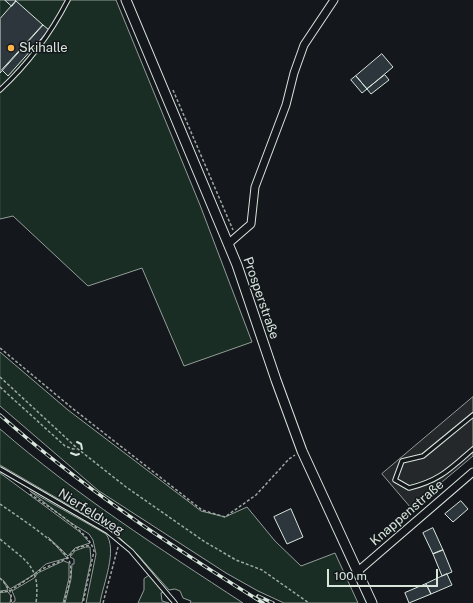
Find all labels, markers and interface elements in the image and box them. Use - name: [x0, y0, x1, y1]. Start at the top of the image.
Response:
- place label: Skihalle: [19, 40, 68, 56]
- marker: Skihalle: [6, 43, 16, 53]
- street label: Prosperstraße: [240, 255, 282, 341]
- street label: Knappenstraße: [367, 477, 447, 549]
- street label: Nierfeldweg: [55, 486, 127, 538]
- scale bar: [329, 561, 440, 587]
- text: 100 m: [334, 569, 367, 583]

